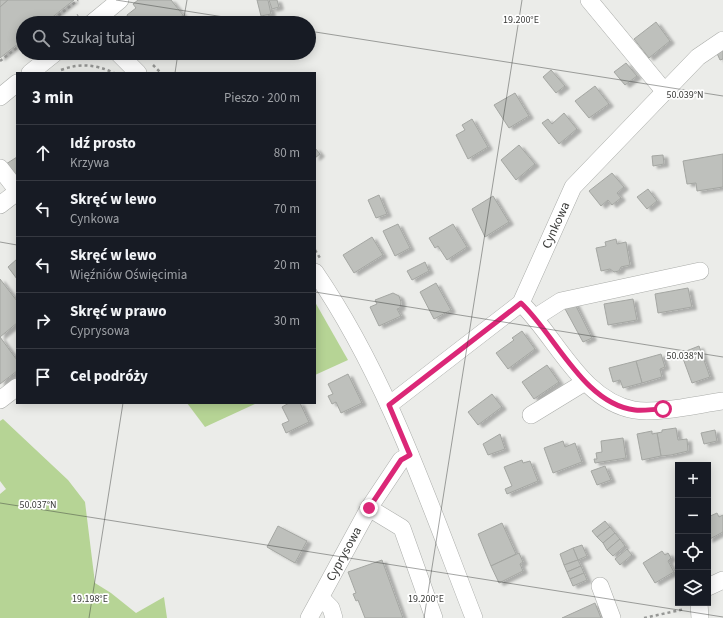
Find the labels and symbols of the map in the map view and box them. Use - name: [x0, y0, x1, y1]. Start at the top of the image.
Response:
- text: 19.200°E: [503, 13, 539, 27]
- text: 50.039°N: [666, 88, 704, 102]
- street label: Cynkowa: [538, 199, 574, 252]
- text: 50.038°N: [666, 349, 704, 363]
- route start: [654, 400, 672, 418]
- text: 50.037°N: [19, 498, 57, 512]
- route end: [360, 499, 378, 517]
- street label: Cyprysowa: [322, 523, 366, 584]
- text: 19.198°E: [72, 592, 108, 606]
- text: 19.200°E: [408, 592, 444, 606]

